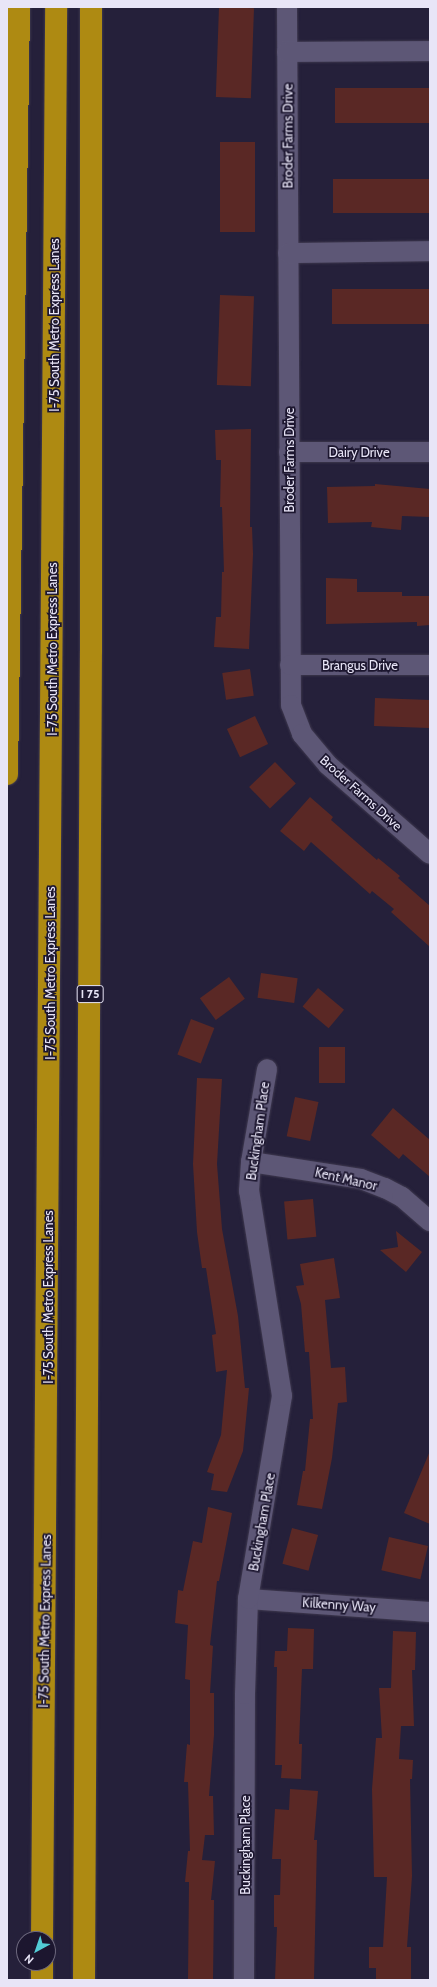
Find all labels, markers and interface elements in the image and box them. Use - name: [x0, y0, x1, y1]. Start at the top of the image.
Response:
- street label: Broder Farms Drive: [280, 84, 296, 188]
- street label: I-75 South Metro Express Lanes: [46, 238, 62, 412]
- street label: Broder Farms Drive: [281, 408, 297, 512]
- street label: Dairy Drive: [328, 444, 390, 460]
- street label: I-75 South Metro Express Lanes: [44, 562, 60, 736]
- street label: Brangus Drive: [322, 657, 398, 673]
- street label: Broder Farms Drive: [317, 752, 405, 834]
- street label: I-75 South Metro Express Lanes: [42, 886, 58, 1060]
- road number: I 75: [76, 984, 104, 1004]
- street label: Buckingham Place: [243, 1081, 273, 1181]
- street label: Kent Manor: [313, 1164, 379, 1194]
- street label: I-75 South Metro Express Lanes: [40, 1210, 56, 1384]
- street label: Buckingham Place: [246, 1472, 278, 1572]
- street label: I-75 South Metro Express Lanes: [36, 1534, 54, 1708]
- street label: Kilkenny Way: [302, 1595, 376, 1615]
- street label: Buckingham Place: [237, 1795, 253, 1895]
- north arrow: [16, 1931, 56, 1971]
- text: N: [21, 1952, 36, 1967]

